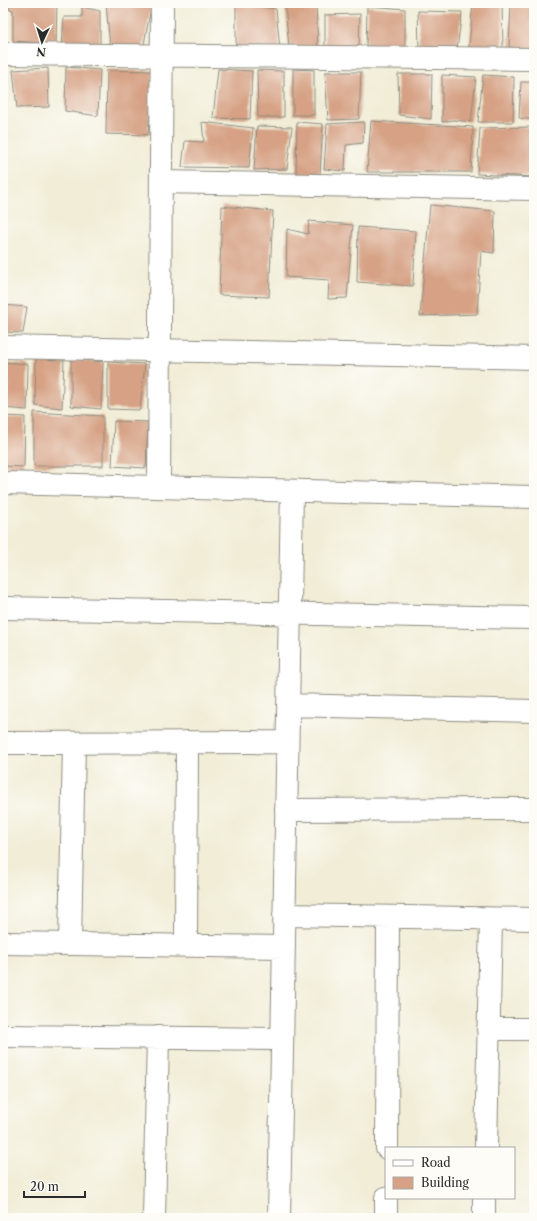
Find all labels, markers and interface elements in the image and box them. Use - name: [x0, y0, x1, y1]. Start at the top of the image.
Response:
- north arrow: [22, 22, 62, 62]
- text: N: [36, 45, 47, 59]
- legend: [385, 1147, 515, 1199]
- text: Road: [421, 1155, 451, 1170]
- scale bar: [24, 1173, 85, 1199]
- text: Building: [421, 1175, 469, 1190]
- text: 20 m: [30, 1179, 59, 1194]

